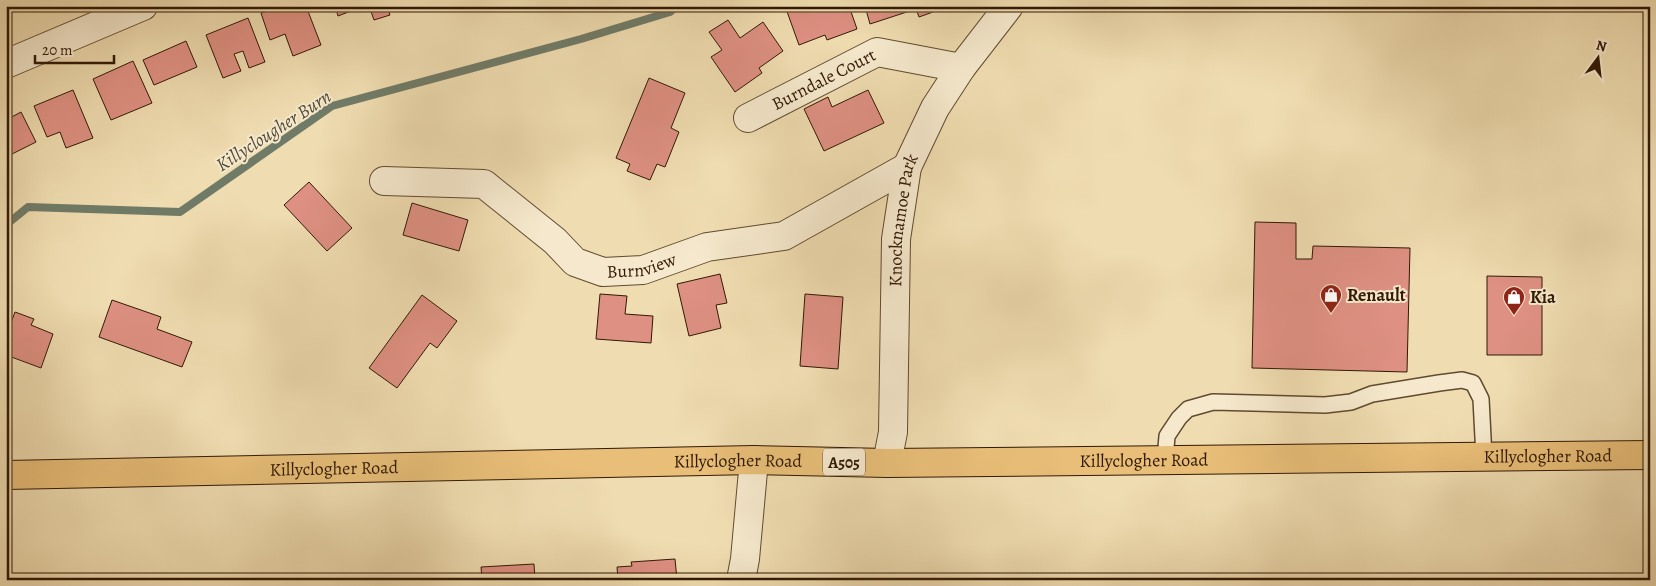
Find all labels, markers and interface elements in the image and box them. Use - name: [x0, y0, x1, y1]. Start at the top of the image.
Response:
- scale bar: [35, 32, 114, 64]
- north arrow: [1574, 32, 1624, 82]
- text: N: [1594, 35, 1609, 56]
- text: 20 m: [42, 40, 73, 60]
- street label: Burndale Court: [768, 43, 880, 116]
- water label: Killyclougher Burn: [211, 84, 336, 178]
- street label: Knocknamoe Park: [883, 149, 924, 287]
- street label: Burnview: [606, 247, 680, 284]
- shop icon: Renault: [1319, 283, 1343, 314]
- place label: Renault: [1347, 283, 1406, 307]
- shop icon: Kia: [1502, 285, 1526, 316]
- place label: Kia: [1530, 285, 1556, 309]
- street label: Killyclogher Road: [1483, 443, 1613, 469]
- street label: Killyclogher Road: [673, 448, 803, 474]
- road number: A505: [823, 448, 865, 476]
- street label: Killyclogher Road: [1079, 448, 1209, 473]
- street label: Killyclogher Road: [269, 455, 399, 482]

